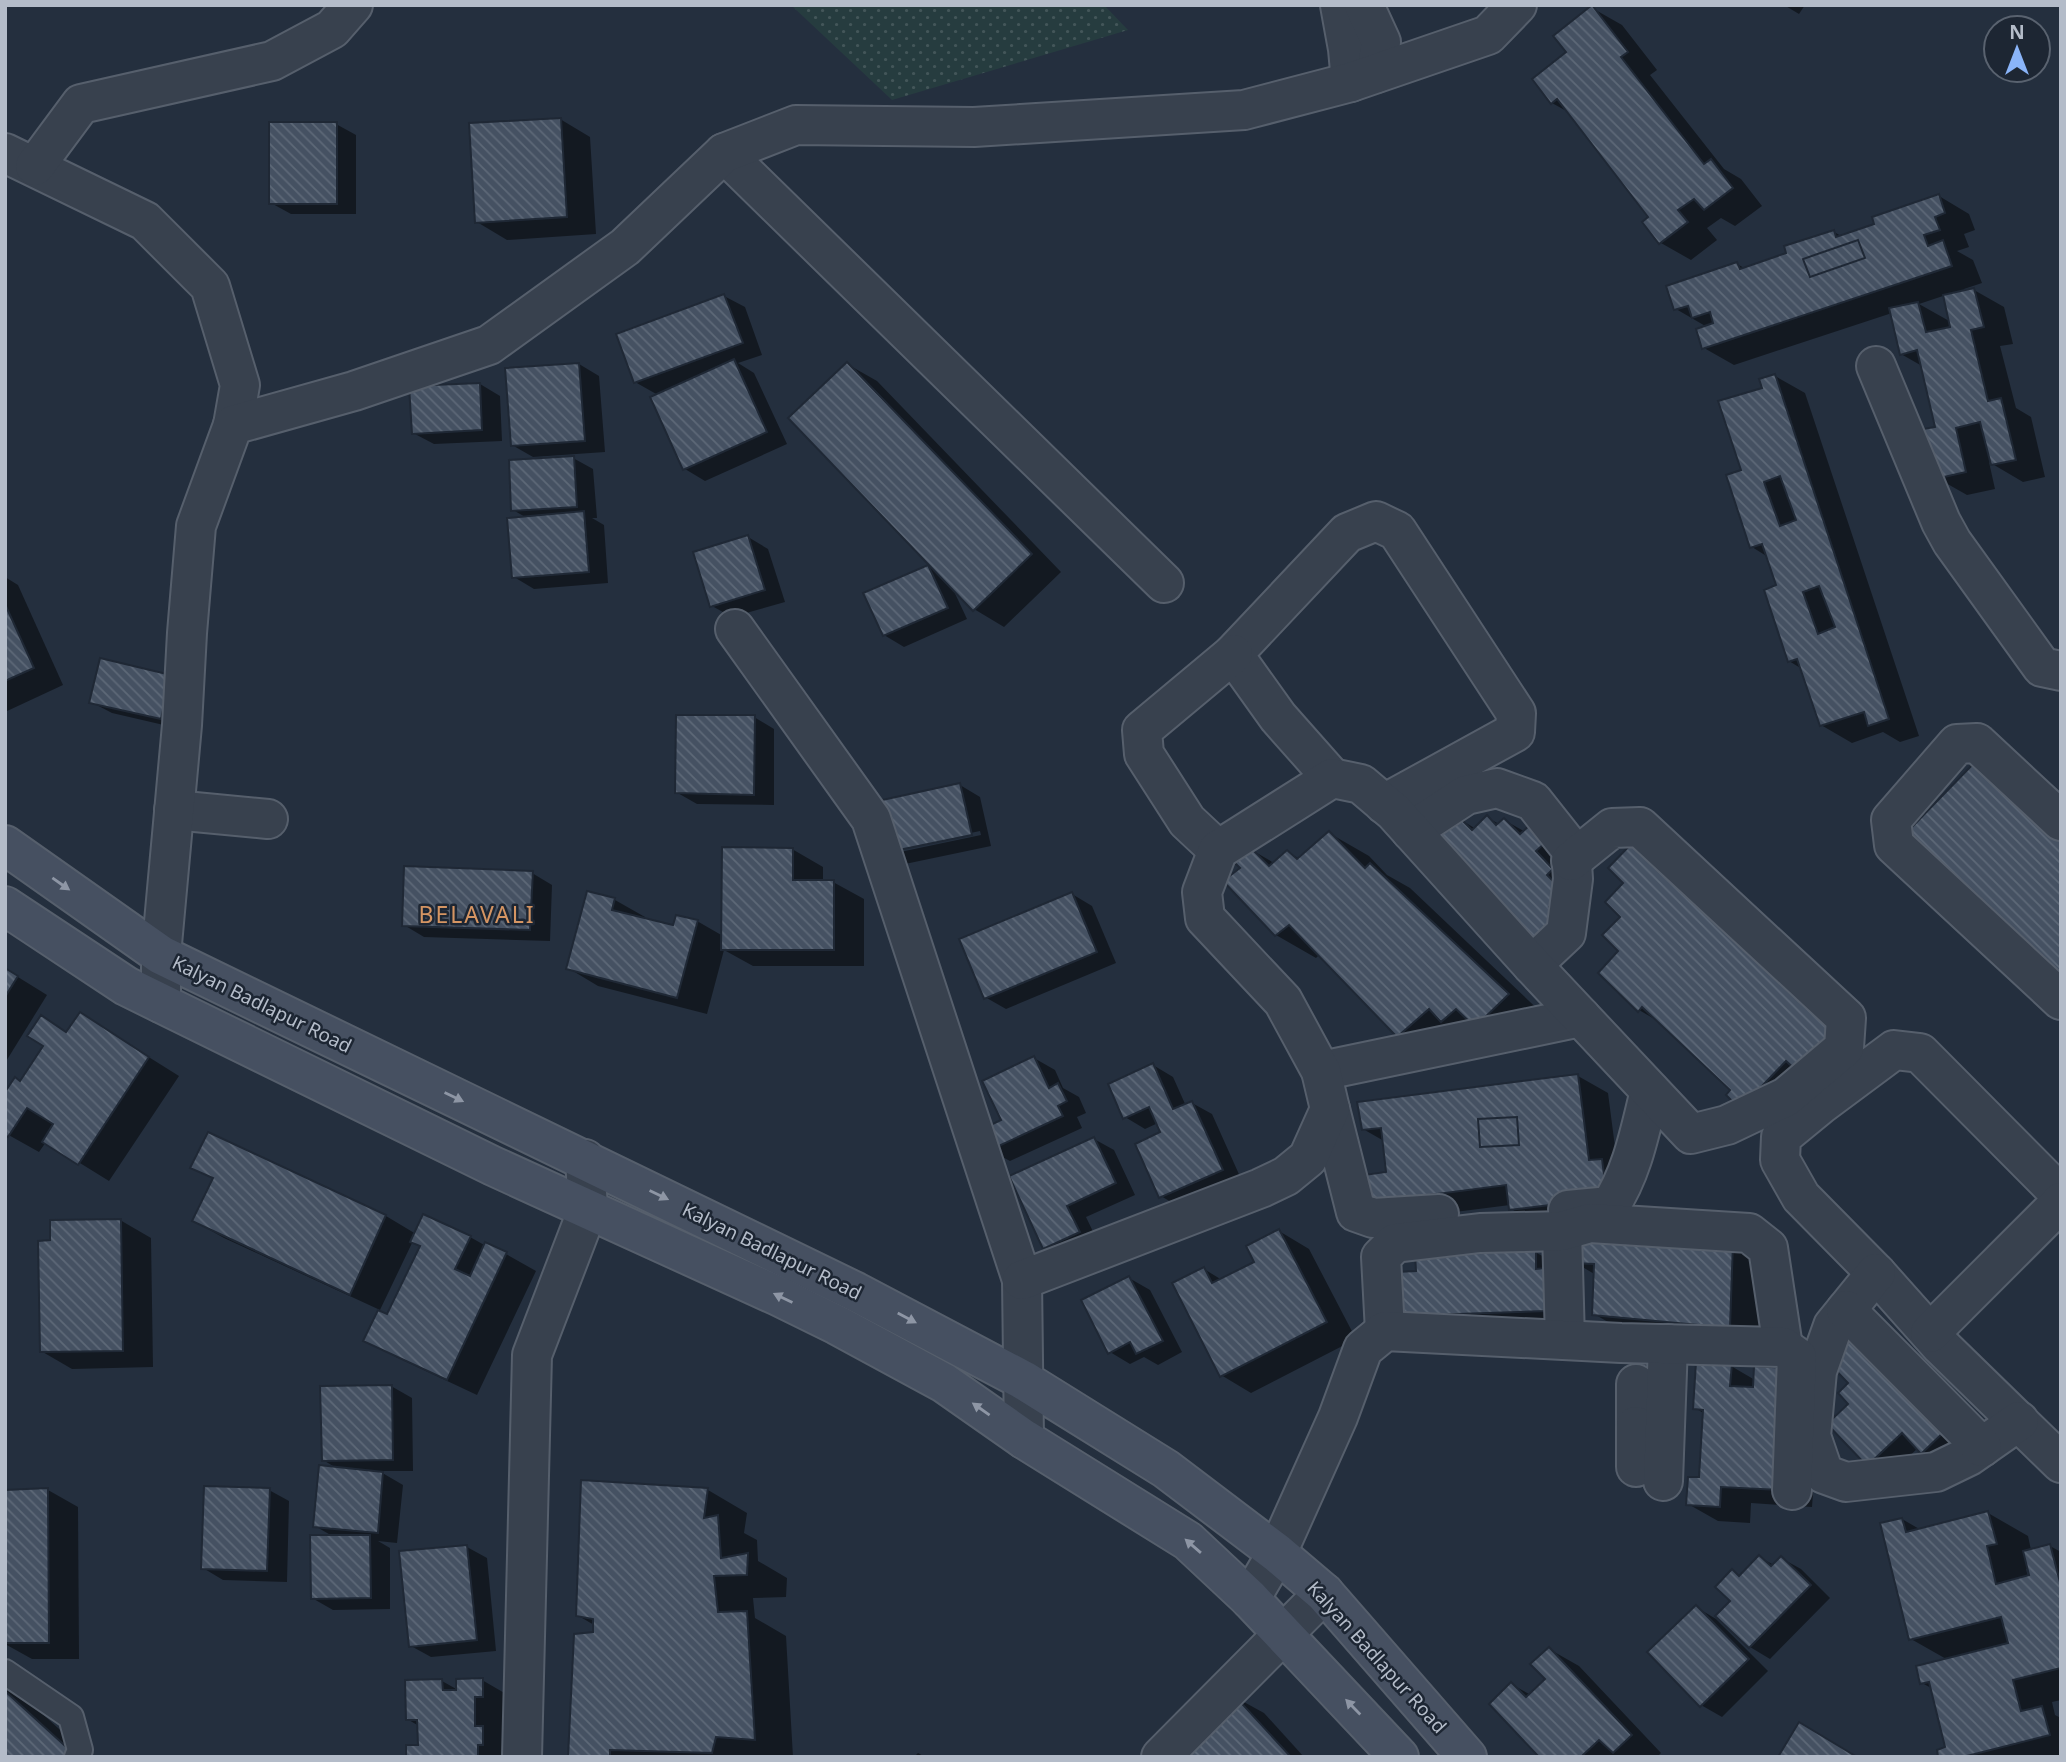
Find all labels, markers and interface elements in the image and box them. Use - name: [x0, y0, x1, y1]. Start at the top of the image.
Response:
- north arrow: [1982, 14, 2052, 84]
- text: N: [2009, 19, 2025, 45]
- one-way arrow: [52, 877, 70, 891]
- district label: BELAVALI: [419, 898, 536, 930]
- street label: Kalyan Badlapur Road: [168, 949, 356, 1059]
- one-way arrow: [444, 1091, 464, 1103]
- one-way arrow: [649, 1190, 669, 1201]
- street label: Kalyan Badlapur Road: [678, 1196, 866, 1306]
- one-way arrow: [773, 1293, 793, 1304]
- one-way arrow: [897, 1313, 917, 1324]
- one-way arrow: [972, 1402, 990, 1416]
- one-way arrow: [1184, 1539, 1201, 1554]
- street label: Kalyan Badlapur Road: [1302, 1575, 1452, 1739]
- one-way arrow: [1345, 1699, 1361, 1716]

